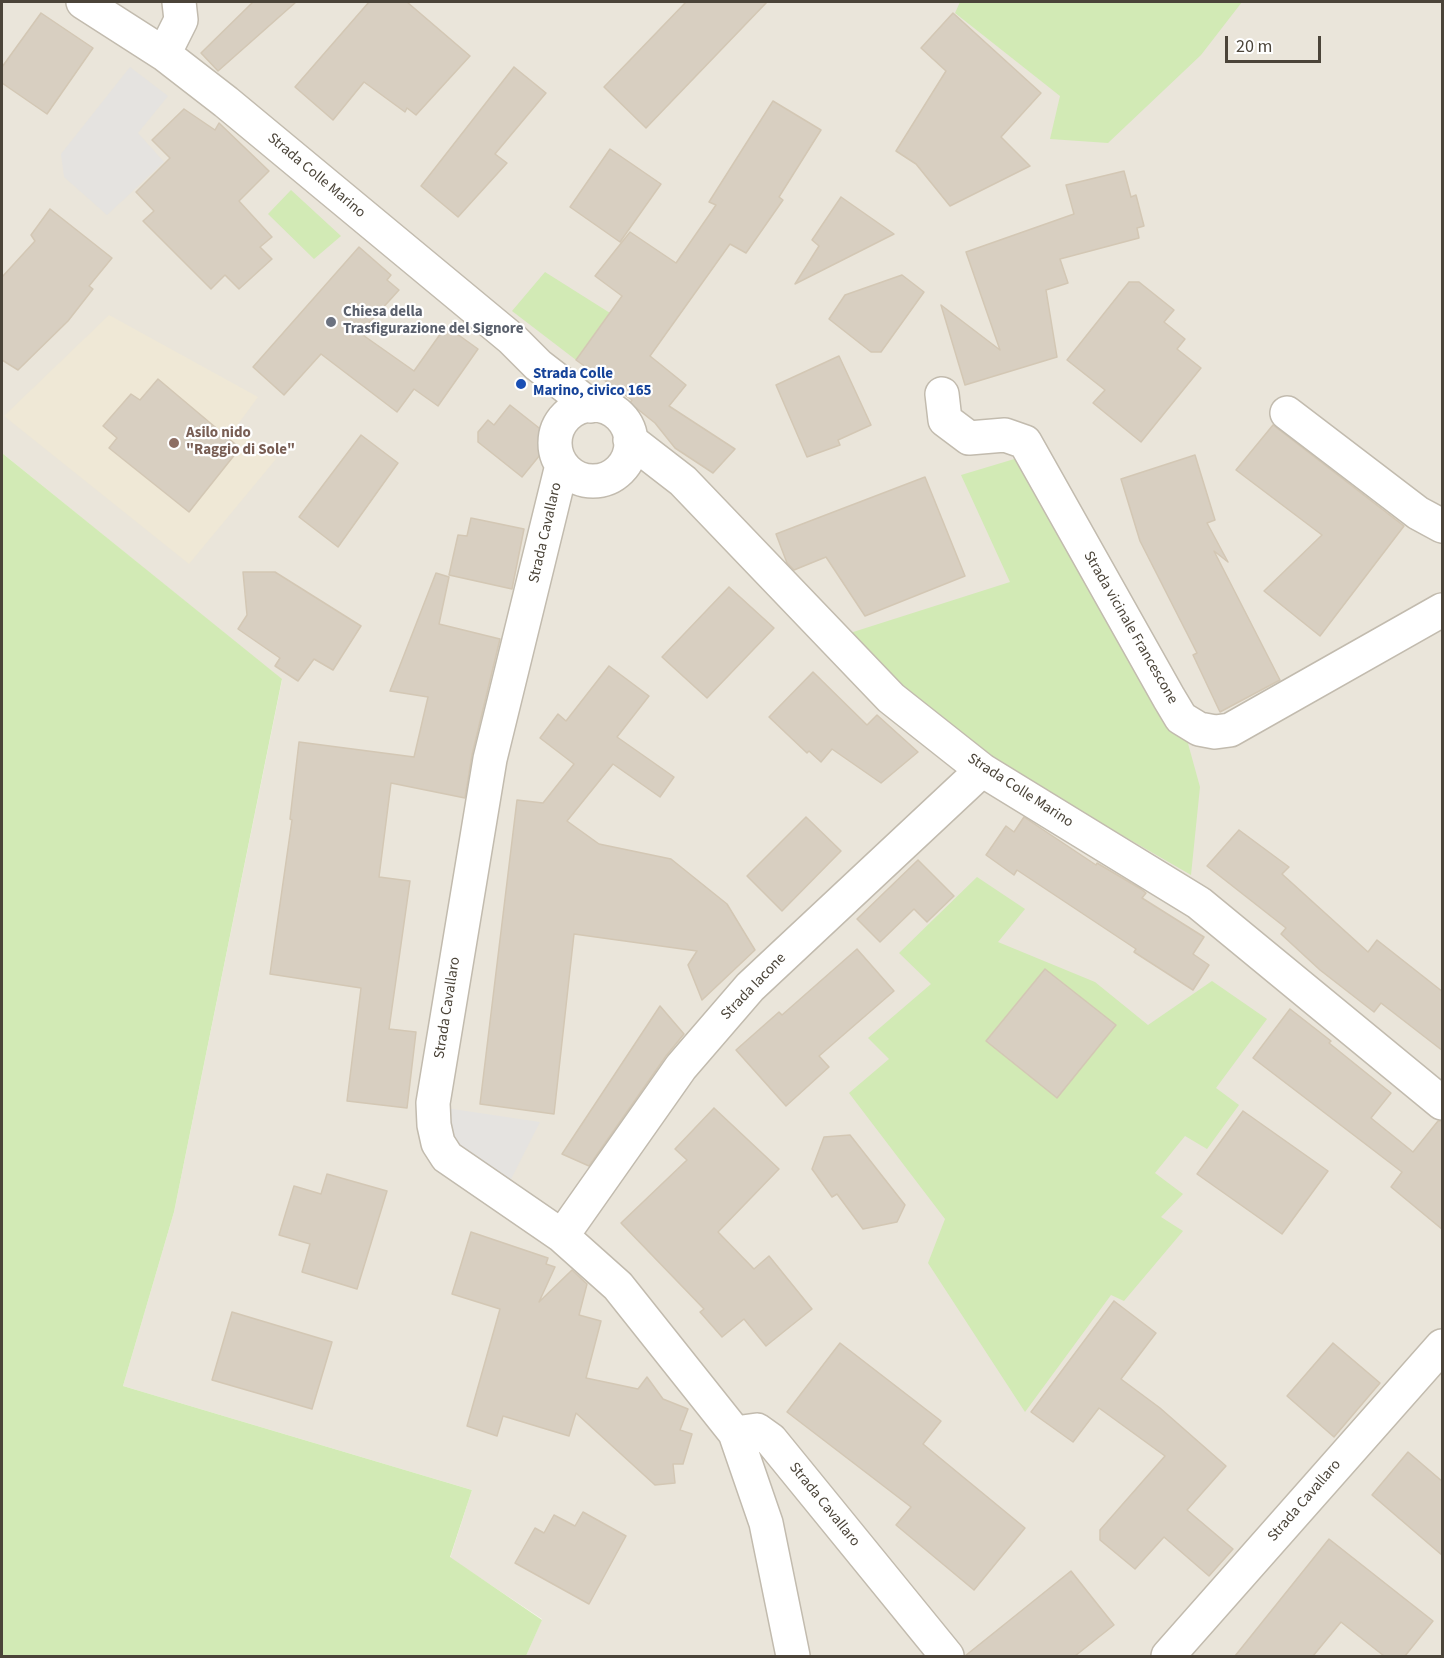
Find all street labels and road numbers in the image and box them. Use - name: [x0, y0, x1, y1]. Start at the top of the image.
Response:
- street label: Strada Colle Marino: [263, 130, 369, 222]
- street label: Strada Cavallaro: [526, 481, 566, 585]
- street label: Strada vicinale Francescone: [1079, 548, 1181, 708]
- street label: Strada Colle Marino: [964, 750, 1076, 832]
- street label: Strada Iacone: [718, 950, 790, 1024]
- street label: Strada Cavallaro: [431, 956, 465, 1060]
- street label: Strada Cavallaro: [1264, 1456, 1346, 1546]
- street label: Strada Cavallaro: [785, 1459, 863, 1551]

